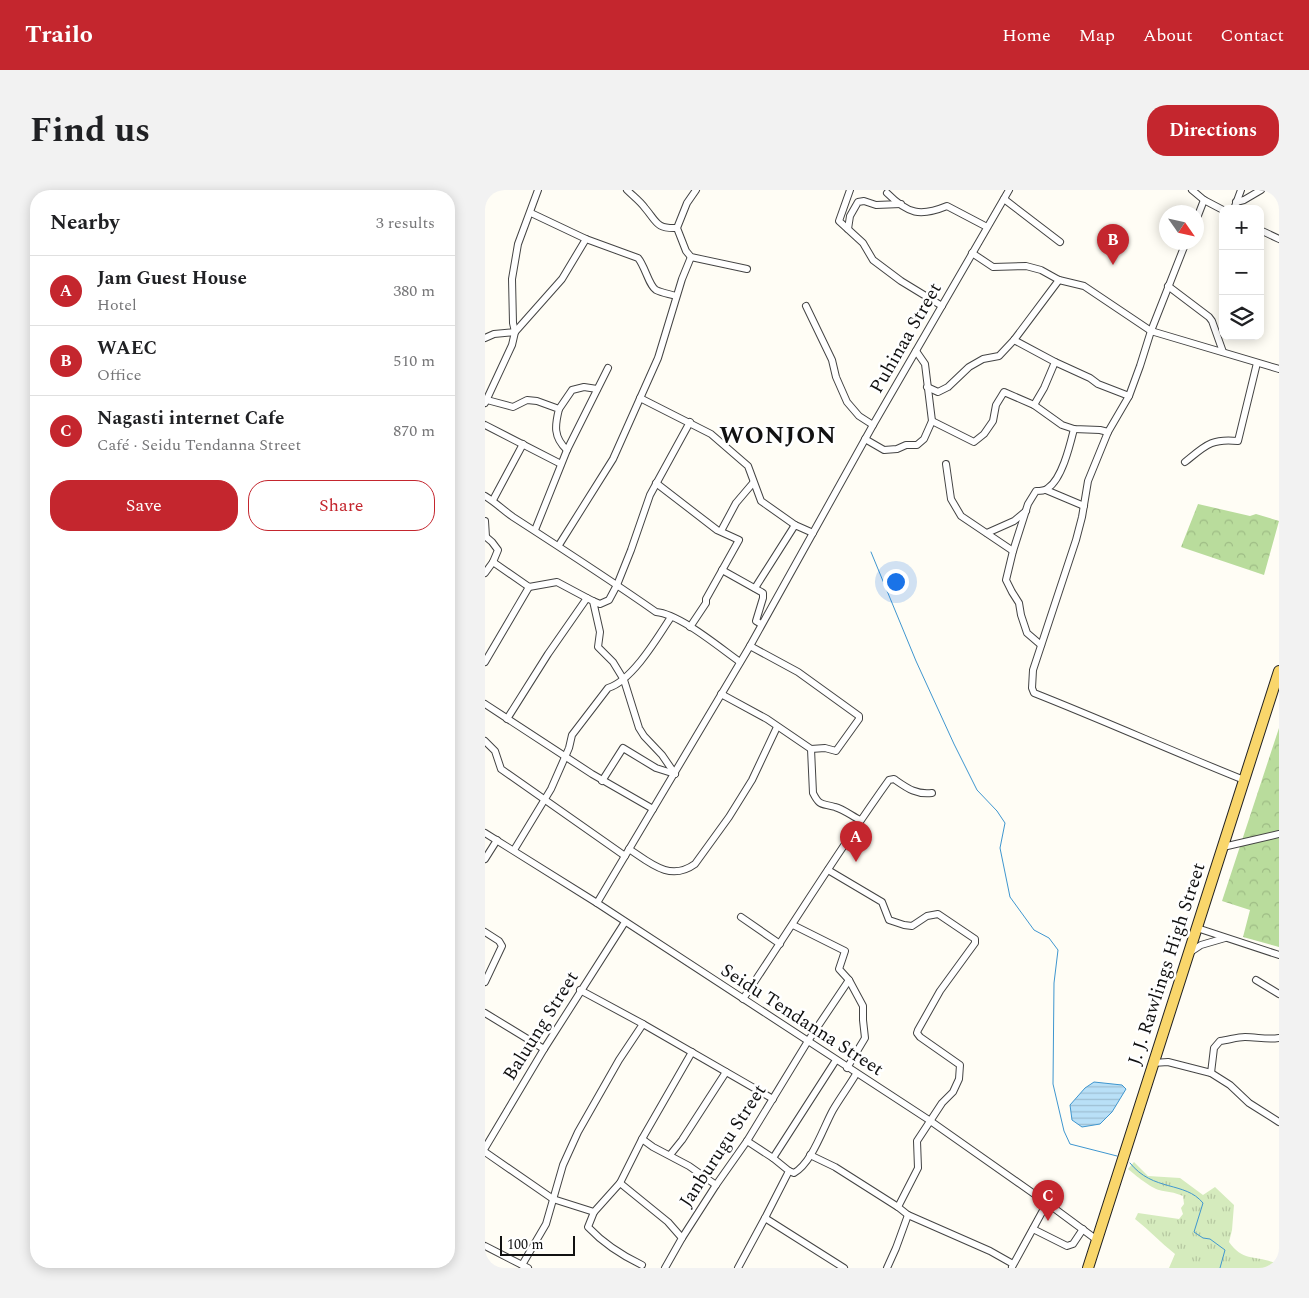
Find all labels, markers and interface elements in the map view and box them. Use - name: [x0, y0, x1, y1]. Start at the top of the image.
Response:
- text: Trailo: [25, 17, 93, 53]
- text: Home: [1002, 22, 1051, 49]
- text: Map: [1079, 22, 1115, 49]
- text: About: [1143, 22, 1193, 49]
- text: Contact: [1221, 22, 1284, 49]
- text: Find us: [30, 104, 150, 157]
- button: Directions: [1147, 105, 1279, 156]
- north arrow: [1159, 205, 1204, 250]
- map controls: [1219, 205, 1264, 340]
- button: +: [1219, 205, 1264, 250]
- text: Nearby: [50, 207, 120, 239]
- text: 3 results: [376, 211, 435, 235]
- pin: B: [1097, 224, 1129, 265]
- button: −: [1219, 250, 1264, 295]
- text: Jam Guest House: [97, 264, 247, 293]
- street label: Puhinaa Street: [862, 277, 950, 399]
- text: A: [60, 279, 72, 303]
- text: 380 m: [393, 279, 435, 303]
- text: Hotel: [97, 293, 137, 317]
- button: layers: [1219, 295, 1264, 340]
- text: WAEC: [97, 334, 157, 363]
- text: B: [60, 349, 72, 373]
- text: 510 m: [393, 349, 435, 373]
- text: Office: [97, 363, 141, 387]
- text: Nagasti internet Cafe: [97, 404, 284, 433]
- district label: WONJON: [719, 418, 837, 454]
- text: C: [60, 419, 72, 443]
- text: 870 m: [393, 419, 435, 443]
- text: Café · Seidu Tendanna Street: [97, 433, 301, 457]
- button: Save: [50, 480, 238, 531]
- button: Share: [248, 480, 435, 531]
- your location: [883, 569, 909, 595]
- pin: A: [840, 821, 872, 862]
- street label: J. J. Rawlings High Street: [1121, 859, 1214, 1069]
- street label: Seidu Tendanna Street: [715, 956, 890, 1084]
- street label: Baluung Street: [496, 965, 586, 1086]
- street label: Janburugu Street: [672, 1078, 774, 1214]
- pin: C: [1032, 1180, 1064, 1221]
- scale bar: [500, 1233, 575, 1256]
- text: 100 m: [507, 1234, 544, 1255]

